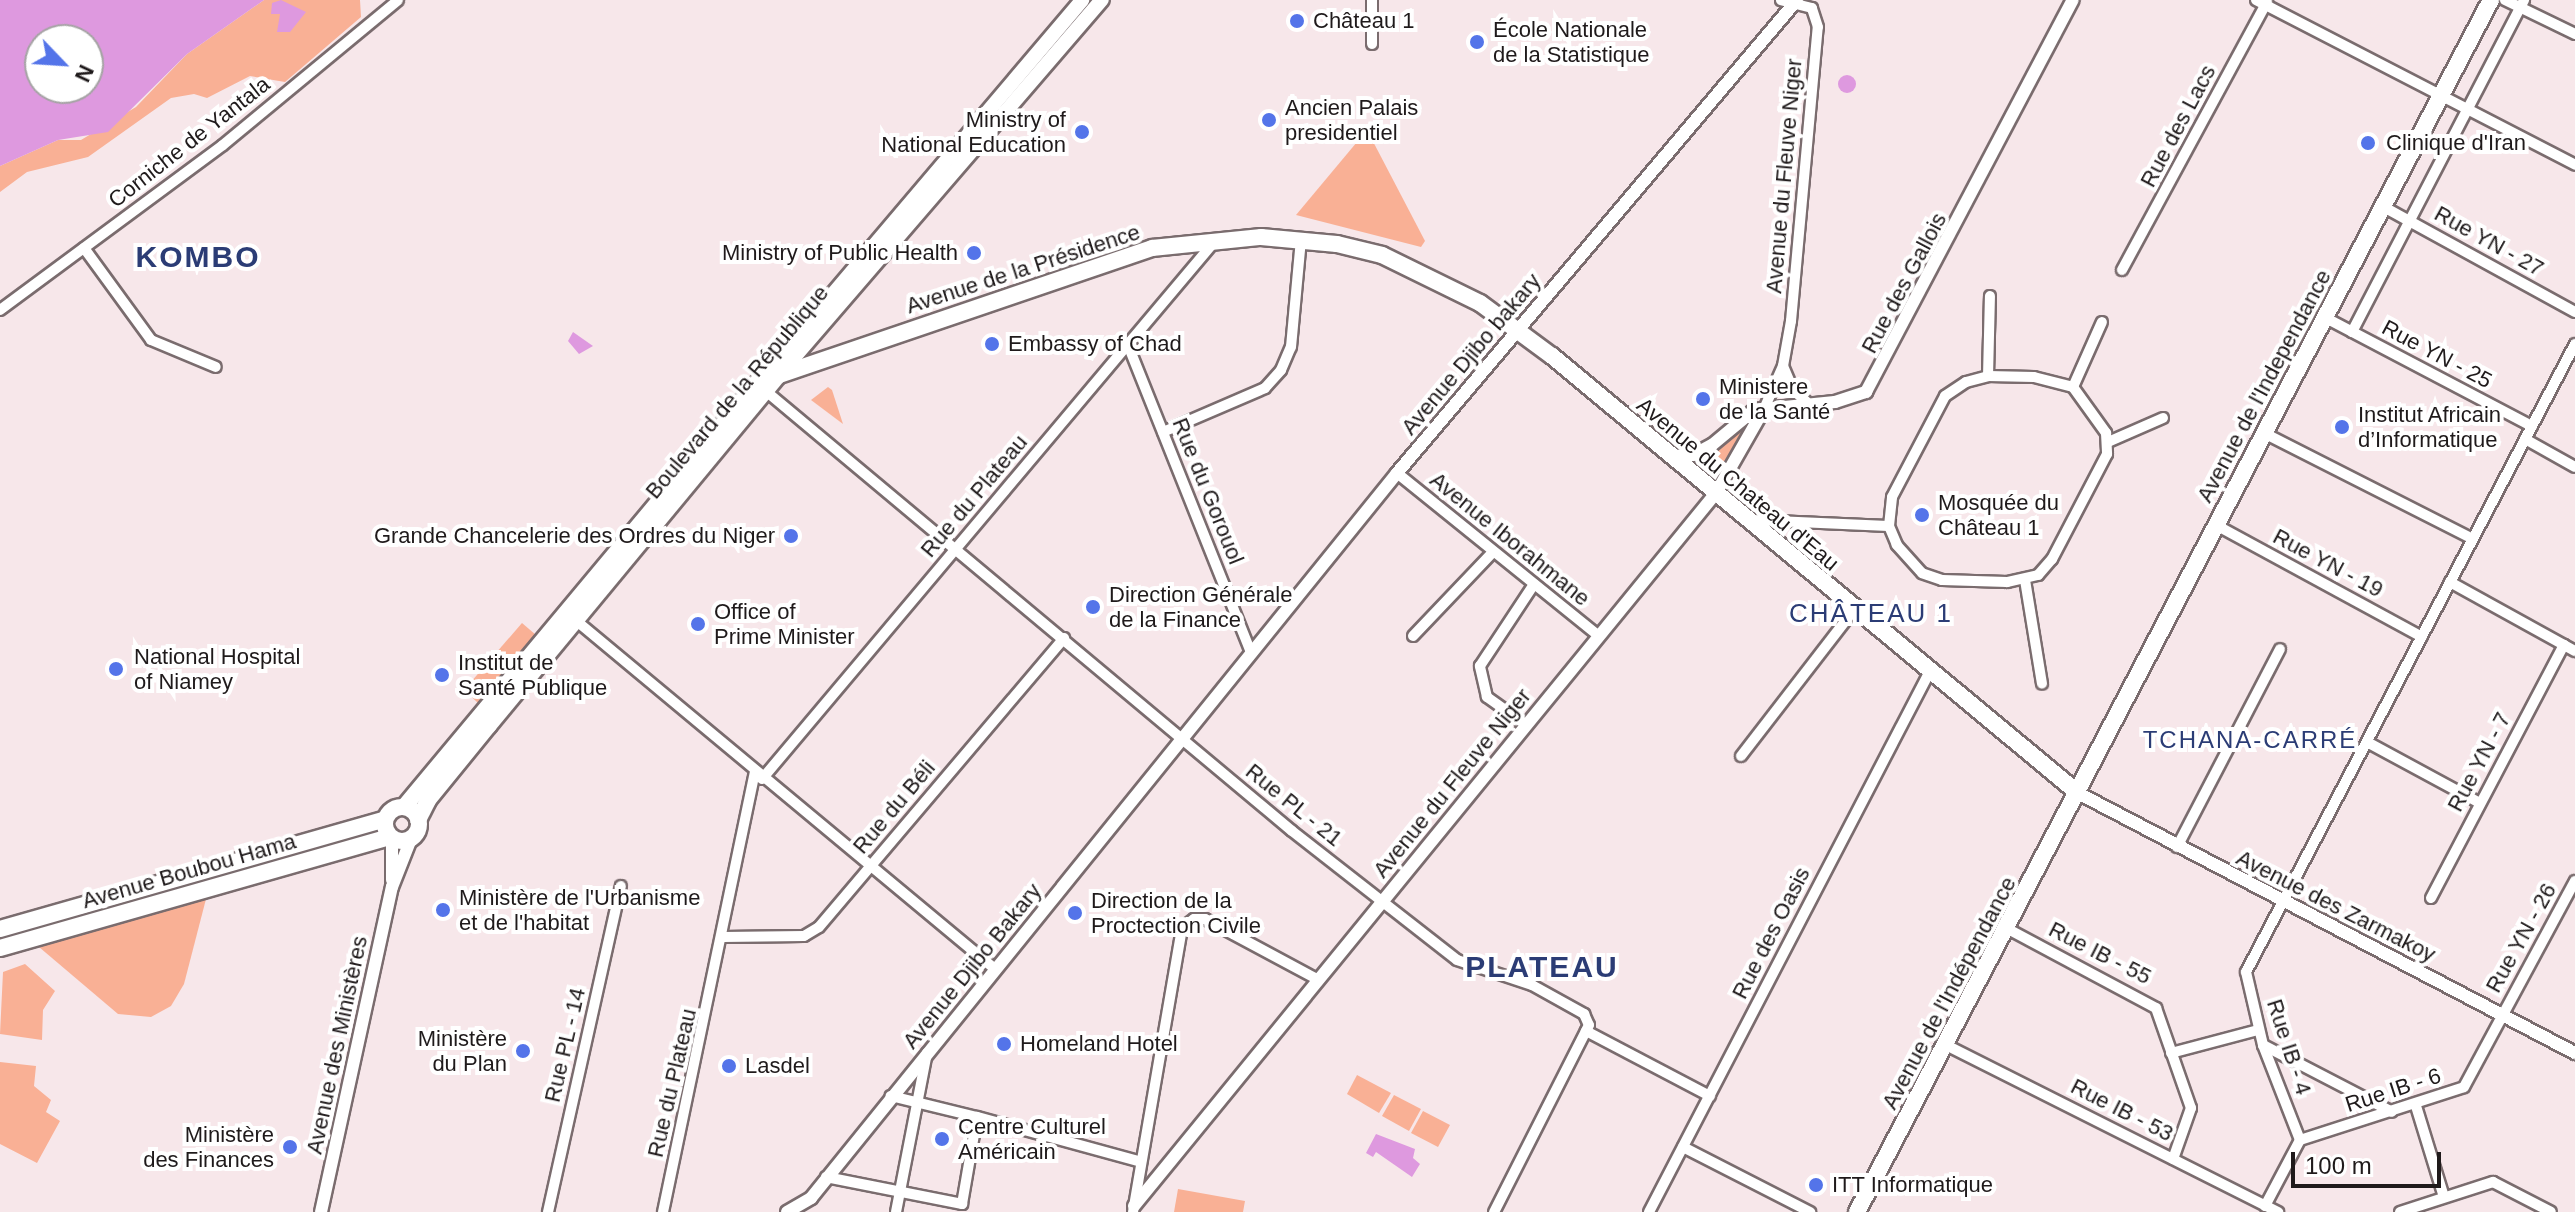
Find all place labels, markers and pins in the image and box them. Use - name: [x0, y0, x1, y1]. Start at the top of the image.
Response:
- place label: Château 1: [1313, 8, 1415, 34]
- marker: Château 1: [1288, 12, 1306, 30]
- place label: École Nationale de la Statistique: [1493, 16, 1650, 68]
- marker: École Nationale de la Statistique: [1468, 33, 1486, 51]
- place label: Ancien Palais presidentiel: [1285, 94, 1418, 146]
- place label: Ministry of National Education: [881, 106, 1066, 158]
- marker: Ancien Palais presidentiel: [1260, 111, 1278, 129]
- marker: Ministry of National Education: [1073, 123, 1091, 141]
- place label: Clinique d'Iran: [2386, 130, 2526, 156]
- marker: Clinique d'Iran: [2357, 132, 2379, 154]
- place label: Ministry of Public Health: [722, 240, 958, 266]
- marker: Ministry of Public Health: [965, 244, 983, 262]
- place label: Embassy of Chad: [1008, 331, 1182, 357]
- marker: Embassy of Chad: [983, 335, 1001, 353]
- place label: Ministere de la Santé: [1719, 373, 1830, 424]
- marker: Ministere de la Santé: [1694, 390, 1712, 408]
- place label: Institut Africain d’Informatique: [2358, 401, 2502, 452]
- marker: Institut Africain d’Informatique: [2333, 418, 2351, 436]
- place label: Mosquée du Château 1: [1938, 489, 2059, 540]
- marker: Mosquée du Château 1: [1913, 506, 1931, 524]
- place label: Grande Chancelerie des Ordres du Niger: [374, 523, 775, 549]
- marker: Grande Chancelerie des Ordres du Niger: [782, 527, 800, 545]
- place label: Direction Générale de la Finance: [1109, 581, 1292, 632]
- place label: Office of Prime Minister: [714, 598, 855, 650]
- marker: Direction Générale de la Finance: [1084, 598, 1102, 616]
- marker: Office of Prime Minister: [689, 615, 707, 633]
- place label: National Hospital of Niamey: [134, 643, 300, 694]
- place label: Institut de Santé Publique: [458, 649, 607, 700]
- marker: National Hospital of Niamey: [105, 658, 127, 680]
- marker: Institut de Santé Publique: [433, 666, 451, 684]
- place label: Ministère de l'Urbanisme et de l'habitat: [459, 884, 700, 936]
- place label: Direction de la Proctection Civile: [1091, 887, 1261, 938]
- marker: Ministère de l'Urbanisme et de l'habitat: [434, 901, 452, 919]
- marker: Direction de la Proctection Civile: [1066, 904, 1084, 922]
- place label: Ministère du Plan: [418, 1025, 507, 1076]
- place label: Homeland Hotel: [1020, 1031, 1178, 1057]
- marker: Homeland Hotel: [995, 1035, 1013, 1053]
- marker: Ministère du Plan: [514, 1042, 532, 1060]
- place label: Lasdel: [745, 1053, 810, 1079]
- marker: Lasdel: [720, 1057, 738, 1075]
- place label: Centre Culturel Américain: [958, 1113, 1106, 1164]
- place label: Ministère des Finances: [143, 1121, 274, 1172]
- marker: Centre Culturel Américain: [933, 1130, 951, 1148]
- marker: Ministère des Finances: [281, 1138, 299, 1156]
- place label: ITT Informatique: [1832, 1172, 1993, 1198]
- marker: ITT Informatique: [1807, 1176, 1825, 1194]

